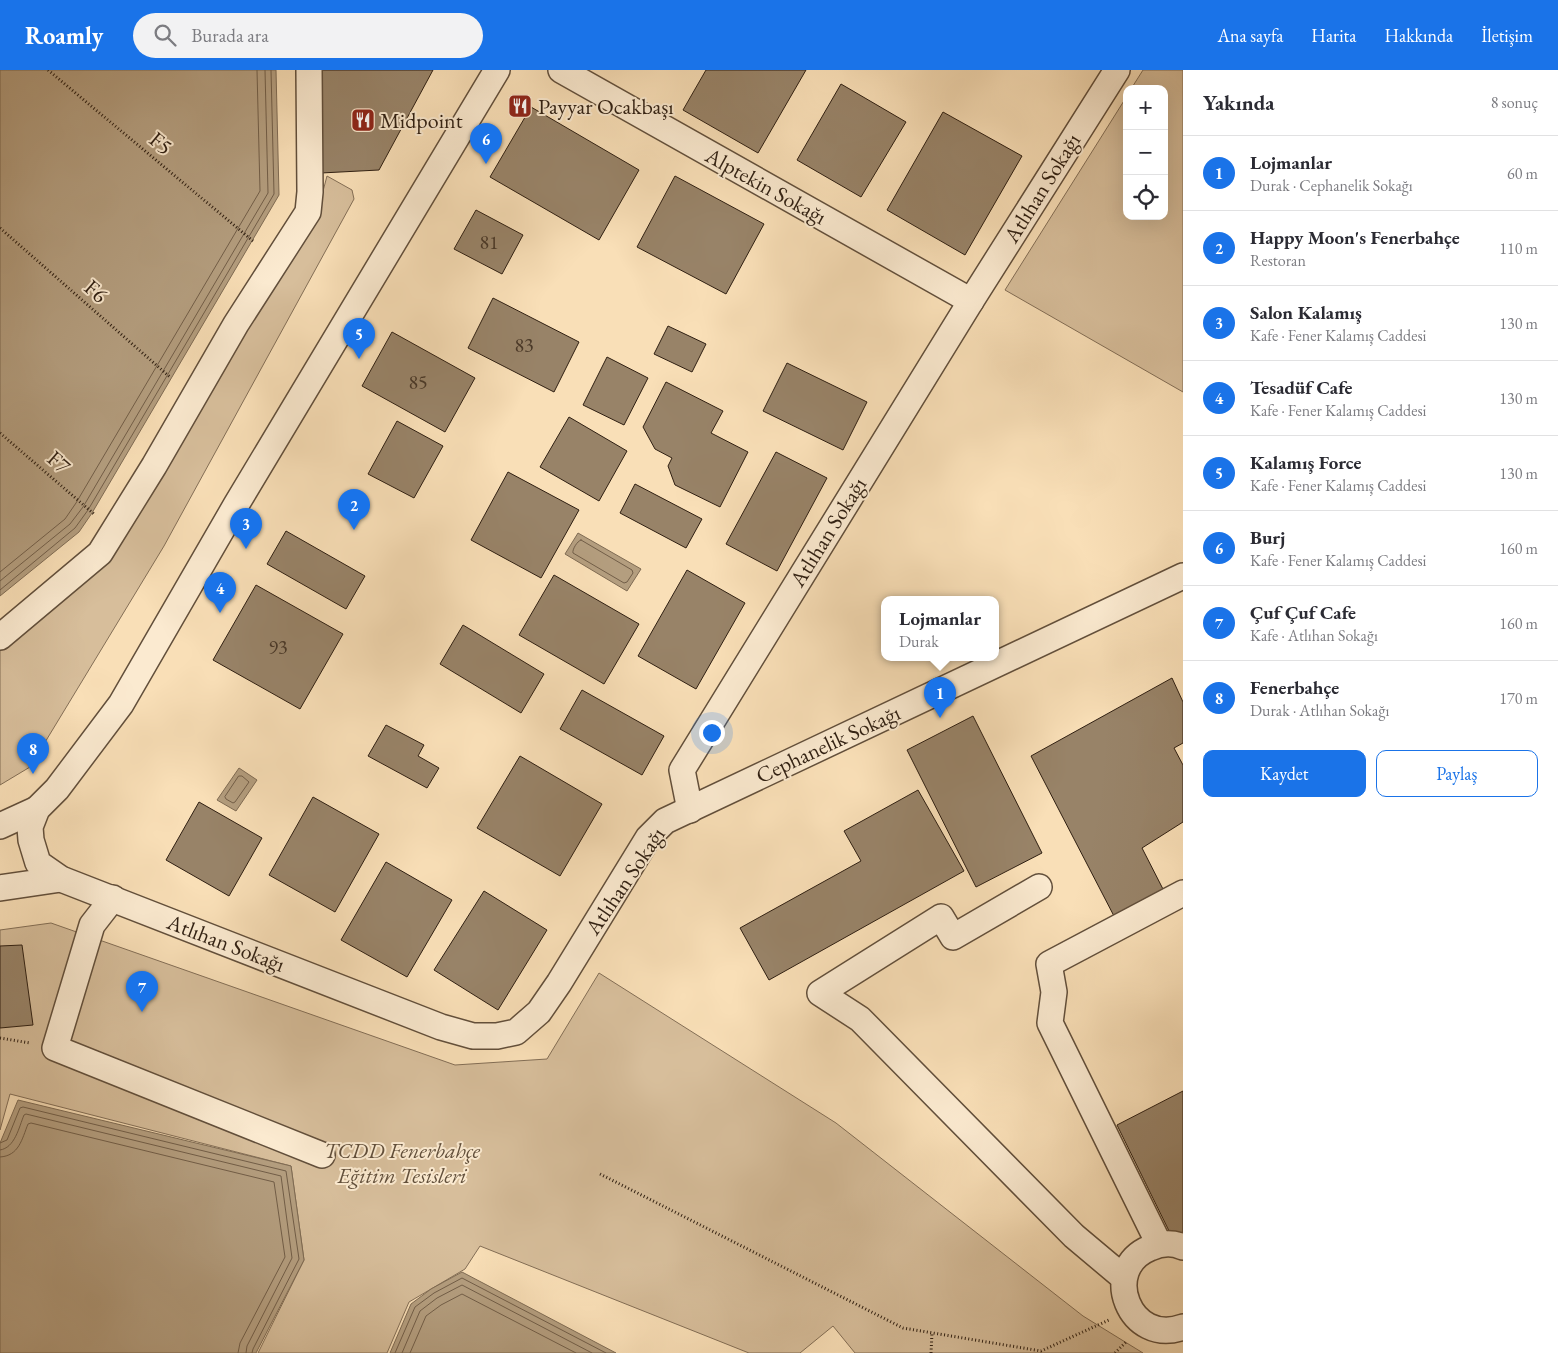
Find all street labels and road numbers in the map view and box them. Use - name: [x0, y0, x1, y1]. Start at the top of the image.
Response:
- street label: F5: [143, 125, 179, 161]
- street label: Atlıhan Sokağı: [996, 128, 1087, 249]
- street label: Alptekin Sokağı: [700, 140, 832, 231]
- street label: F6: [78, 273, 114, 309]
- street label: F7: [41, 444, 77, 480]
- street label: Atlıhan Sokağı: [782, 472, 873, 593]
- street label: Cephanelik Sokağı: [751, 698, 905, 790]
- street label: Atlıhan Sokağı: [578, 822, 672, 941]
- street label: Atlıhan Sokağı: [162, 907, 289, 979]

